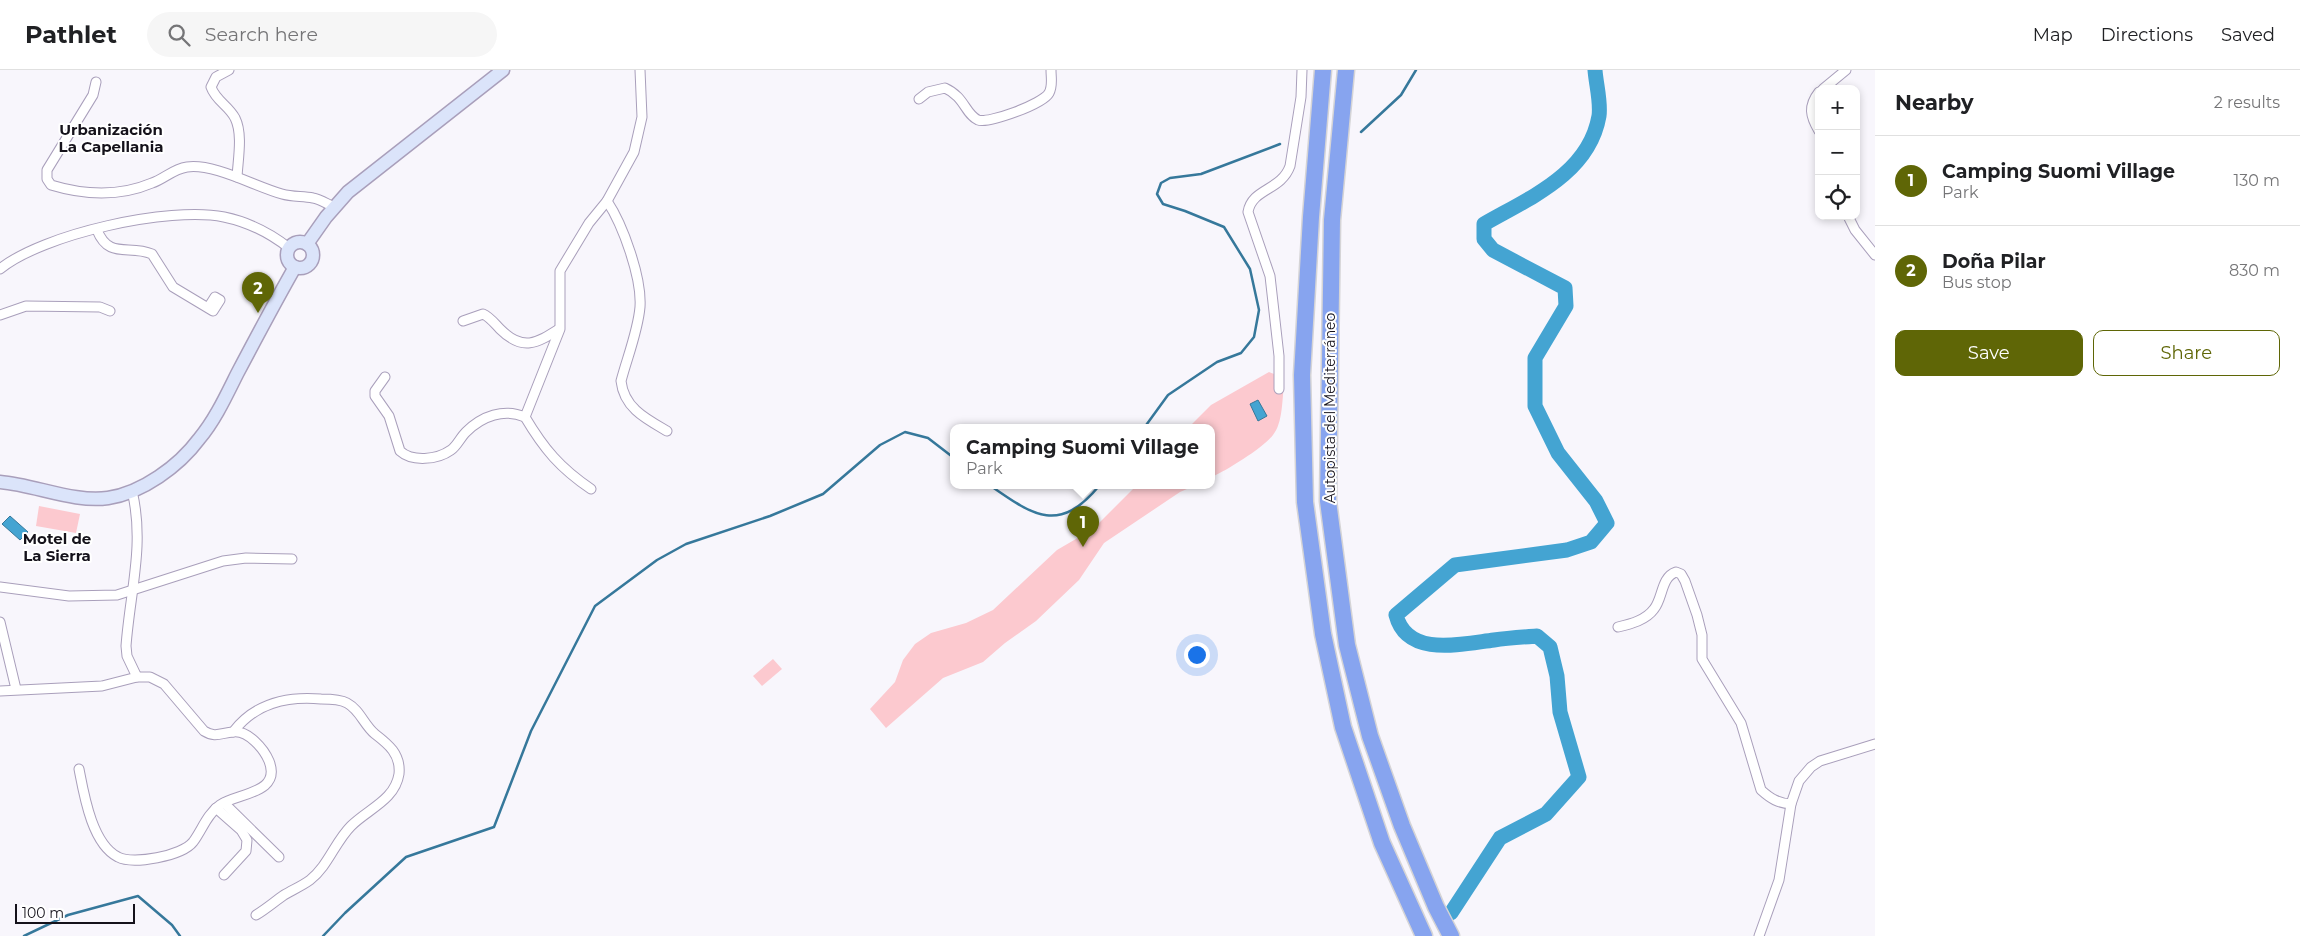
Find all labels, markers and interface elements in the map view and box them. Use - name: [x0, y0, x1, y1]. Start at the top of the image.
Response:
- search box: [147, 12, 497, 57]
- text: Pathlet: [25, 20, 117, 49]
- icon: search: [165, 21, 193, 49]
- text: Search here: [205, 23, 318, 46]
- text: Map: [2033, 24, 2073, 46]
- text: Directions: [2101, 24, 2193, 46]
- text: Saved: [2221, 24, 2275, 46]
- map controls: [1815, 85, 1860, 220]
- button: +: [1815, 85, 1860, 130]
- text: Nearby: [1895, 90, 1974, 115]
- text: 2 results: [2214, 93, 2280, 112]
- district label: Urbanización La Capellania: [59, 120, 163, 156]
- button: −: [1815, 130, 1860, 175]
- text: Camping Suomi Village: [1942, 160, 2175, 183]
- text: 1: [1908, 171, 1914, 190]
- text: 130 m: [2233, 171, 2280, 190]
- button: locate: [1815, 175, 1860, 220]
- text: Park: [1942, 183, 1979, 202]
- text: Doña Pilar: [1942, 250, 2046, 273]
- text: 2: [1906, 261, 1916, 280]
- text: 830 m: [2229, 261, 2280, 280]
- pin: 2: [242, 272, 274, 313]
- text: Bus stop: [1942, 273, 2012, 292]
- street label: Autopista del Mediterráneo: [1321, 312, 1339, 503]
- button: Save: [1895, 330, 2083, 376]
- button: Share: [2093, 330, 2280, 376]
- popup: [950, 424, 1215, 489]
- text: Camping Suomi Village: [966, 436, 1199, 459]
- text: Park: [966, 459, 1003, 478]
- pin: 1: [1067, 506, 1099, 547]
- district label: Motel de La Sierra: [23, 529, 91, 565]
- your location: [1184, 642, 1210, 668]
- scale bar: [15, 901, 135, 924]
- text: 100 m: [22, 904, 64, 922]

